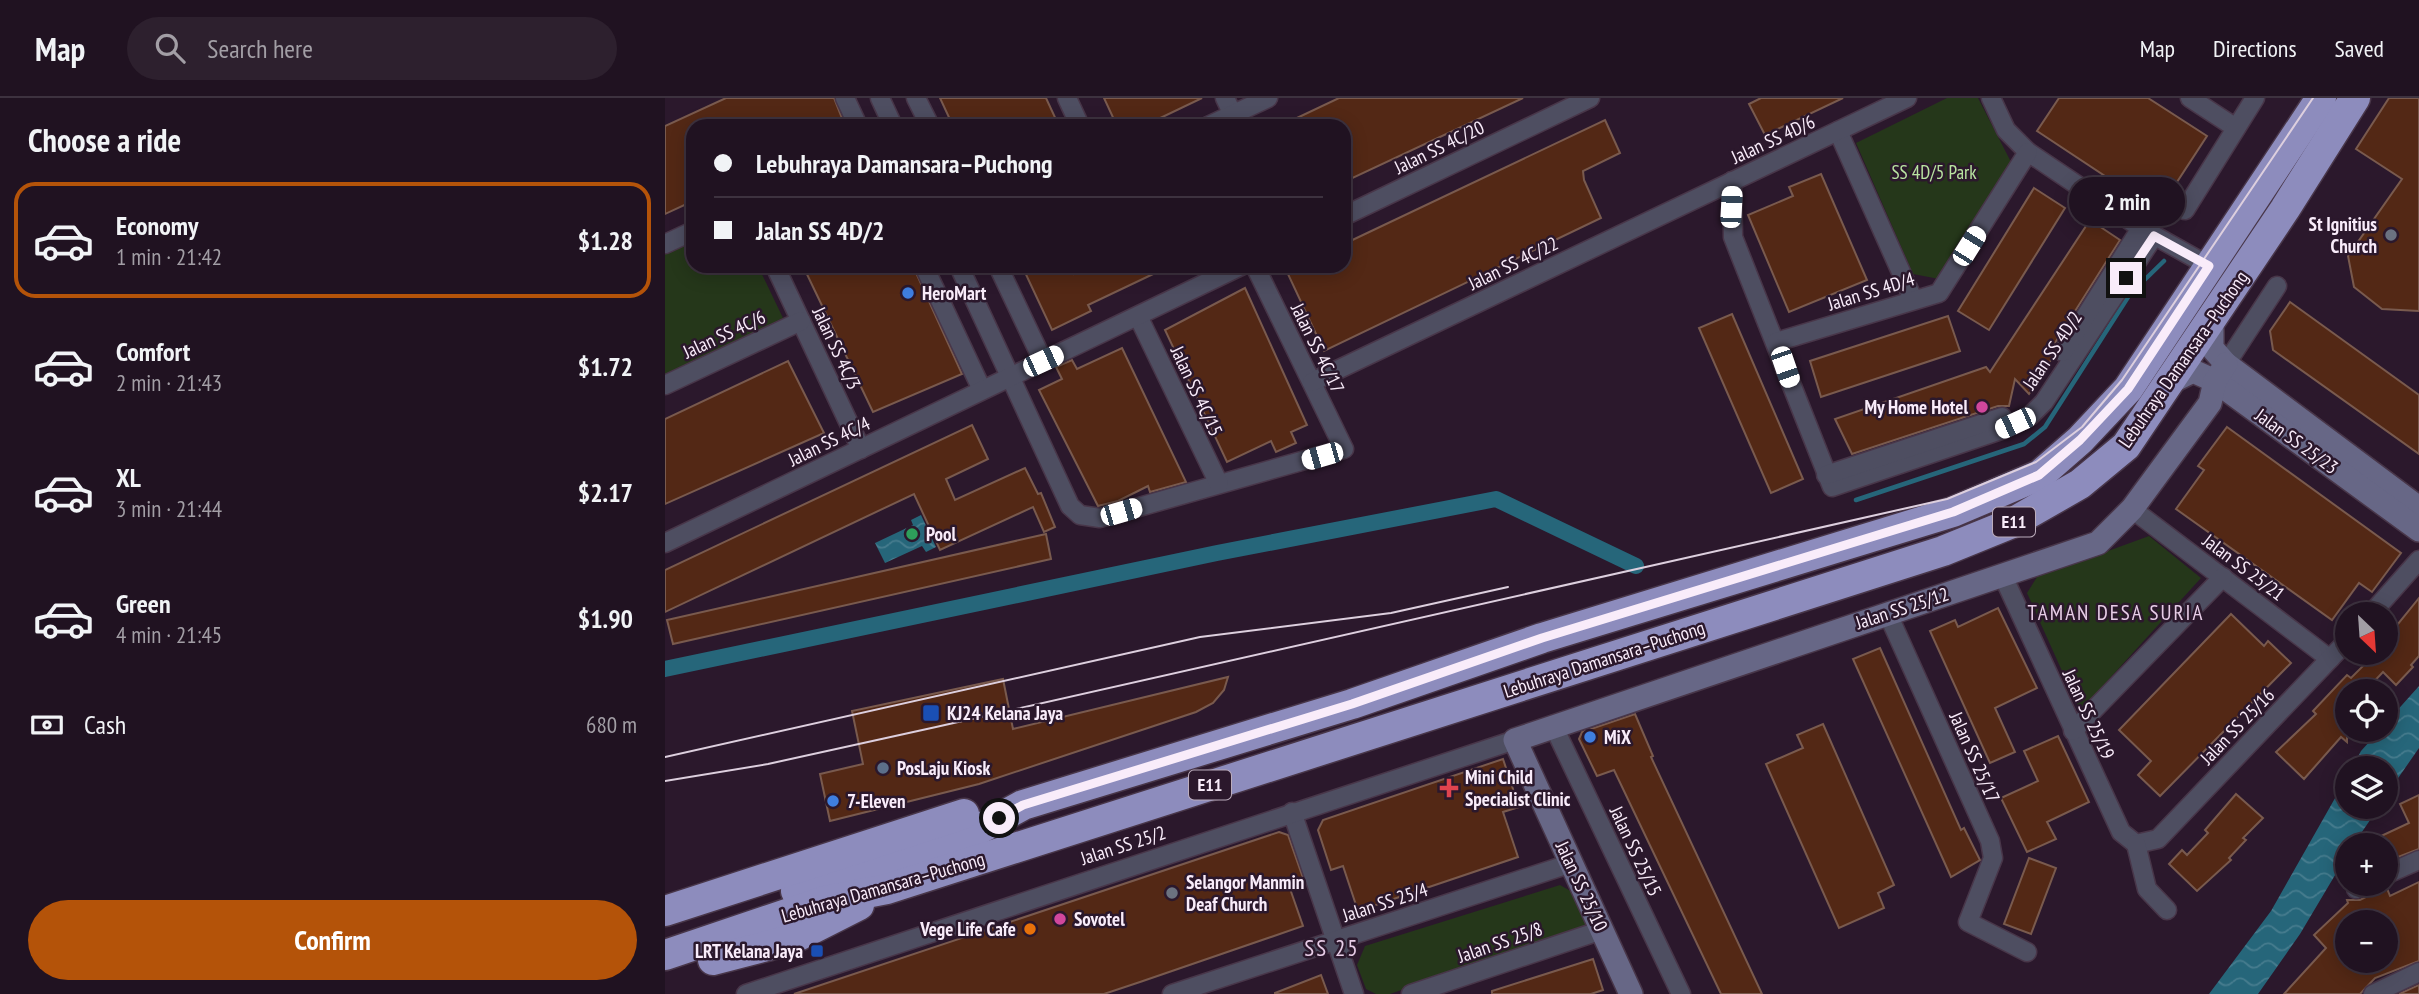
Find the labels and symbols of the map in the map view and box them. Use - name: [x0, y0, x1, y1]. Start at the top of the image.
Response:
- street label: Jalan SS 4D/6: [1726, 109, 1819, 169]
- street label: Jalan SS 4C/20: [1389, 115, 1488, 179]
- park label: SS 4D/5 Park: [1891, 160, 1977, 184]
- callout: 2 min: [2068, 176, 2184, 226]
- car: [1720, 185, 1743, 229]
- place label: St Ignitius Church: [2309, 212, 2377, 258]
- car: [1949, 223, 1990, 269]
- marker: St Ignitius Church: [2383, 227, 2399, 243]
- street label: Jalan SS 4C/22: [1463, 231, 1562, 295]
- route end: [2110, 262, 2142, 294]
- street label: Jalan SS 4D/4: [1824, 266, 1918, 316]
- street label: Lebuhraya Damansara–Puchong: [2113, 266, 2253, 452]
- place label: HeroMart: [922, 281, 987, 305]
- marker: HeroMart: [900, 285, 916, 301]
- street label: Jalan SS 4C/17: [1286, 298, 1350, 397]
- street label: Jalan SS 4C/3: [807, 302, 867, 393]
- street label: Jalan SS 4C/6: [678, 304, 769, 364]
- street label: Jalan SS 4D/2: [2016, 306, 2087, 395]
- street label: Jalan SS 4C/15: [1165, 341, 1228, 440]
- car: [1020, 343, 1067, 379]
- car: [1769, 344, 1802, 390]
- place label: My Home Hotel: [1864, 395, 1968, 419]
- marker: My Home Hotel: [1974, 399, 1990, 415]
- street label: Jalan SS 25/23: [2250, 402, 2343, 479]
- car: [1992, 405, 2039, 441]
- street label: Jalan SS 4C/4: [783, 411, 874, 472]
- car: [1299, 440, 1346, 472]
- car: [1098, 496, 1145, 528]
- road number: E11: [1993, 508, 2035, 536]
- place label: Pool: [926, 522, 956, 546]
- marker: Pool: [904, 526, 920, 542]
- street label: Jalan SS 25/21: [2197, 528, 2290, 606]
- street label: Jalan SS 25/12: [1851, 582, 1952, 635]
- district label: TAMAN DESA SURIA: [2028, 599, 2204, 626]
- north arrow: [2335, 602, 2397, 665]
- street label: Lebuhraya Damansara–Puchong: [1500, 615, 1708, 703]
- street label: Jalan SS 25/19: [2057, 664, 2120, 763]
- street label: Jalan SS 25/16: [2194, 683, 2279, 770]
- place label: KJ24 Kelana Jaya: [947, 701, 1063, 725]
- marker: KJ24 Kelana Jaya: [921, 703, 941, 723]
- street label: Jalan SS 25/17: [1944, 707, 2006, 806]
- place label: MiX: [1604, 725, 1631, 749]
- marker: MiX: [1582, 729, 1598, 745]
- place label: PosLaju Kiosk: [897, 756, 990, 780]
- marker: PosLaju Kiosk: [875, 760, 891, 776]
- place label: Mini Child Specialist Clinic: [1465, 765, 1571, 811]
- road number: E11: [1189, 770, 1231, 800]
- marker: Mini Child Specialist Clinic: [1439, 778, 1459, 798]
- place label: 7-Eleven: [847, 789, 906, 813]
- marker: 7-Eleven: [825, 793, 841, 809]
- street label: Jalan SS 25/15: [1604, 801, 1667, 900]
- route start: [983, 802, 1015, 834]
- street label: Jalan SS 25/2: [1076, 820, 1169, 870]
- street label: Jalan SS 25/10: [1550, 836, 1613, 935]
- street label: Lebuhraya Damansara–Puchong: [779, 846, 987, 928]
- place label: Selangor Manmin Deaf Church: [1186, 870, 1304, 916]
- street label: Jalan SS 25/4: [1338, 877, 1431, 927]
- marker: Selangor Manmin Deaf Church: [1164, 885, 1180, 901]
- place label: Sovotel: [1074, 907, 1125, 931]
- marker: Sovotel: [1052, 911, 1068, 927]
- street label: Jalan SS 25/8: [1453, 916, 1546, 968]
- place label: Vege Life Cafe: [919, 917, 1016, 941]
- marker: Vege Life Cafe: [1022, 921, 1038, 937]
- district label: SS 25: [1304, 933, 1360, 962]
- place label: LRT Kelana Jaya: [695, 939, 803, 963]
- marker: LRT Kelana Jaya: [809, 943, 825, 959]

